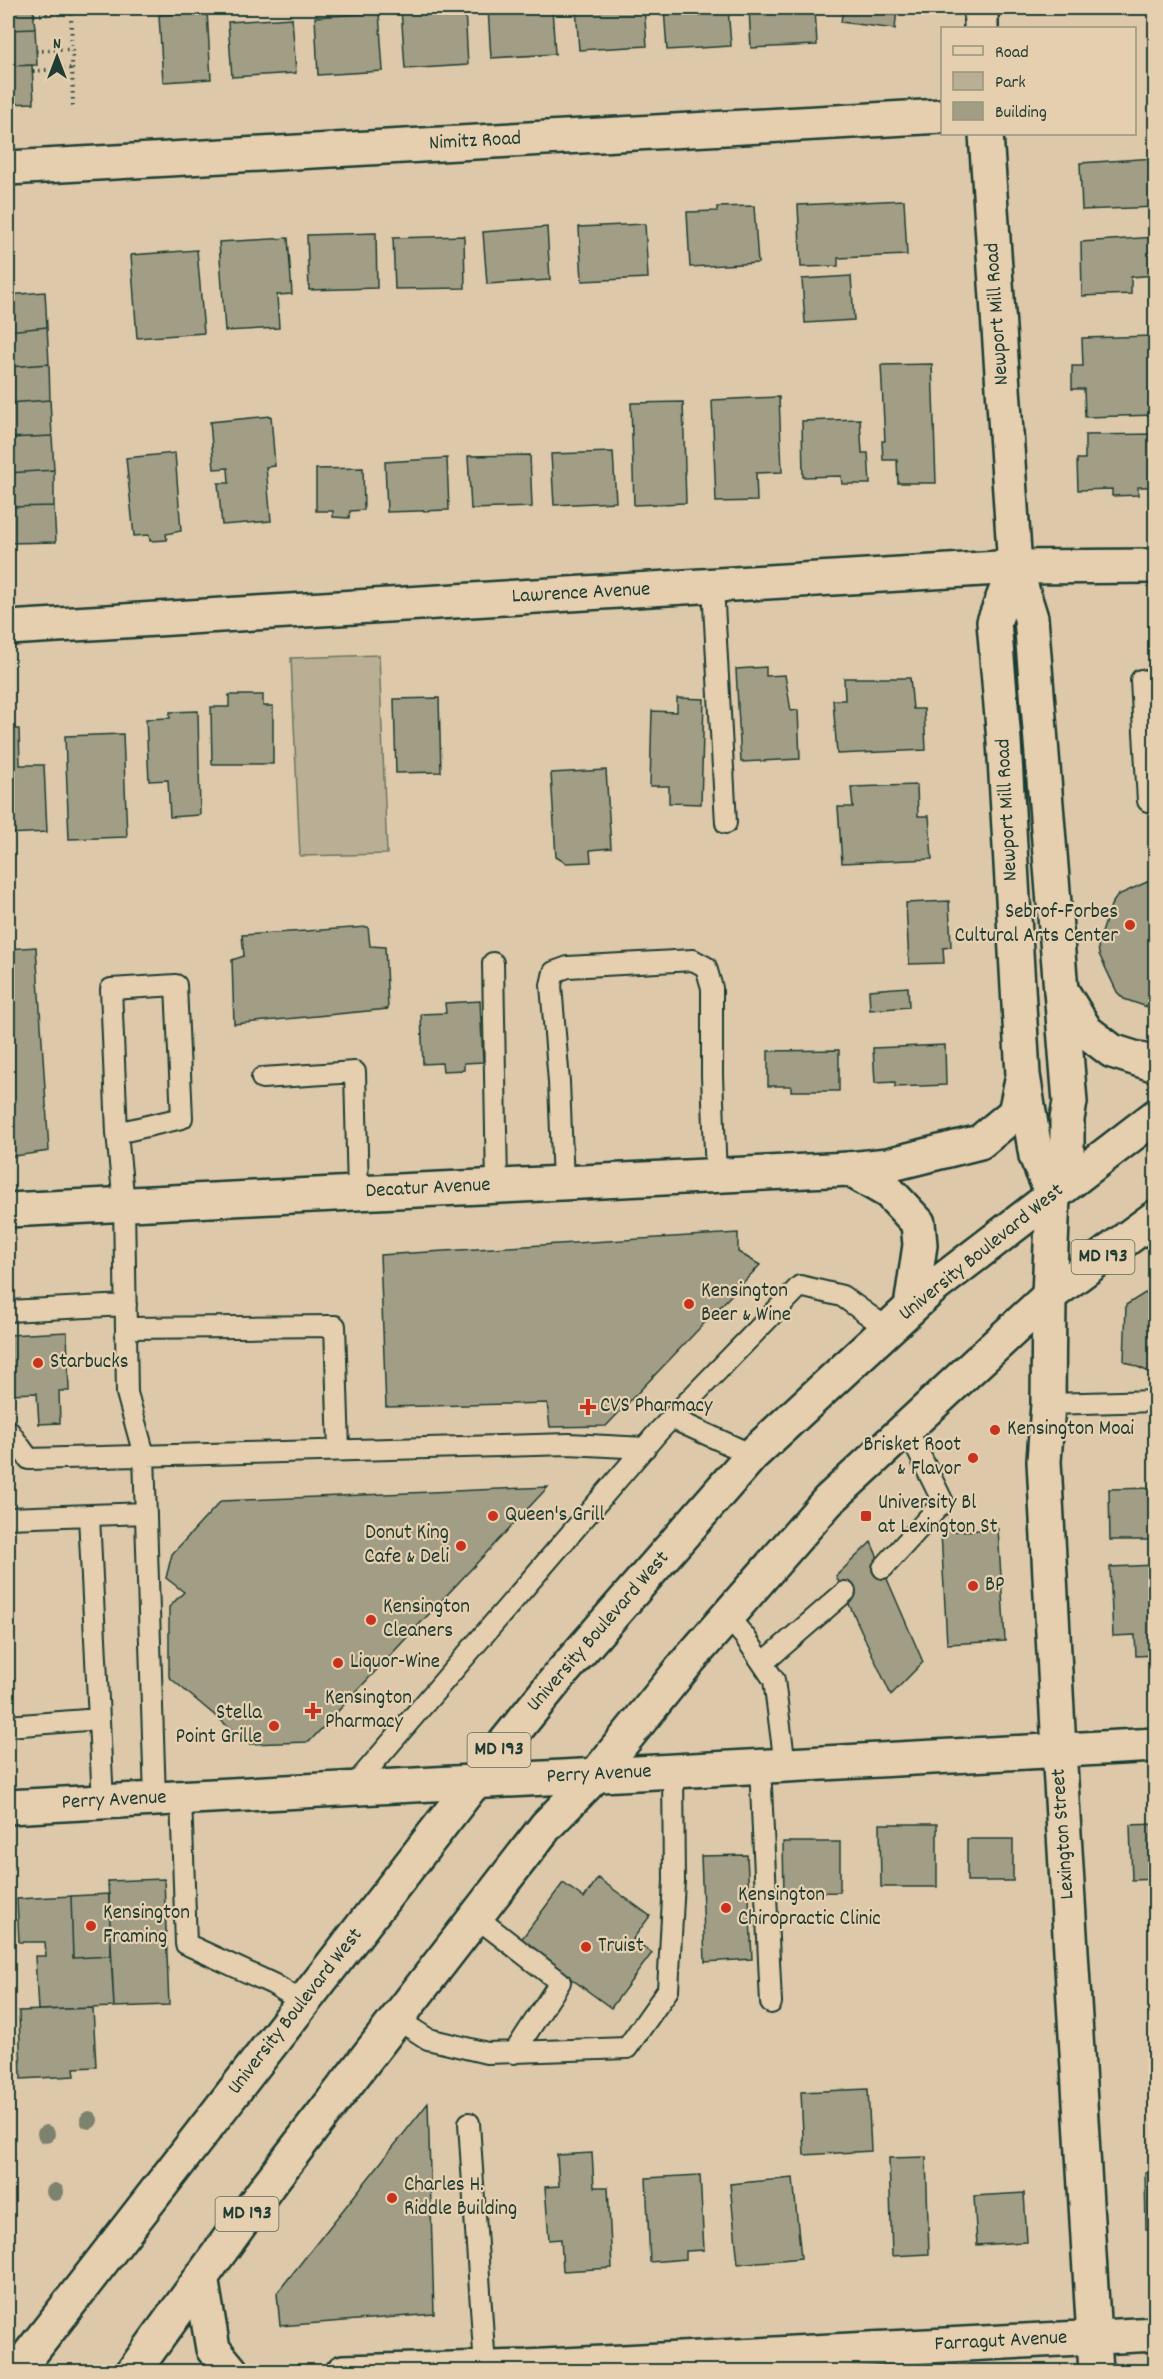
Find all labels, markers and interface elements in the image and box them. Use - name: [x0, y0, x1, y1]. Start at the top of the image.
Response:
- north arrow: [27, 27, 87, 87]
- legend: [941, 27, 1136, 135]
- text: N: [53, 33, 61, 56]
- text: Road: [995, 41, 1029, 66]
- text: Park: [995, 71, 1026, 96]
- text: Building: [995, 101, 1047, 126]
- street label: Nimitz Road: [428, 125, 522, 159]
- street label: Newport Mill Road: [978, 242, 1018, 386]
- street label: Lawrence Avenue: [511, 575, 651, 613]
- street label: Newport Mill Road: [989, 738, 1027, 882]
- place label: Sebrof-Forbes Cultural Arts Center: [955, 898, 1118, 952]
- marker: Sebrof-Forbes Cultural Arts Center: [1123, 918, 1137, 932]
- street label: Decatur Avenue: [365, 1171, 491, 1207]
- street label: University Boulevard West: [893, 1177, 1071, 1329]
- road number: MD 193: [1072, 1240, 1134, 1274]
- place label: Kensington Beer & Wine: [701, 1277, 791, 1331]
- marker: Kensington Beer & Wine: [682, 1297, 696, 1311]
- place label: Starbucks: [50, 1348, 129, 1378]
- marker: Starbucks: [31, 1356, 45, 1370]
- place label: CVS Pharmacy: [600, 1392, 713, 1422]
- marker: CVS Pharmacy: [581, 1400, 595, 1414]
- place label: Kensington Moai: [1007, 1415, 1134, 1445]
- marker: Kensington Moai: [988, 1423, 1002, 1437]
- place label: Brisket Root & Flavor: [863, 1431, 961, 1485]
- marker: Brisket Root & Flavor: [966, 1451, 980, 1465]
- place label: University Bl at Lexington St: [878, 1489, 998, 1543]
- place label: Queen's Grill: [505, 1501, 605, 1531]
- marker: Queen's Grill: [486, 1509, 500, 1523]
- marker: University Bl at Lexington St: [859, 1509, 873, 1523]
- place label: Donut King Cafe & Deli: [364, 1519, 449, 1573]
- marker: Donut King Cafe & Deli: [454, 1539, 468, 1553]
- street label: University Boulevard West: [521, 1545, 678, 1719]
- place label: BP: [985, 1571, 1005, 1601]
- marker: BP: [966, 1579, 980, 1593]
- place label: Kensington Cleaners: [383, 1593, 470, 1647]
- marker: Kensington Cleaners: [364, 1613, 378, 1627]
- place label: Liquor-Wine: [350, 1648, 440, 1678]
- marker: Liquor-Wine: [331, 1656, 345, 1670]
- place label: Kensington Pharmacy: [325, 1684, 412, 1738]
- place label: Stella Point Grille: [176, 1699, 263, 1753]
- marker: Kensington Pharmacy: [306, 1704, 320, 1718]
- marker: Stella Point Grille: [267, 1719, 281, 1733]
- road number: MD 193: [468, 1733, 530, 1767]
- street label: Perry Avenue: [546, 1757, 652, 1793]
- street label: Lexington Street: [1044, 1767, 1084, 1900]
- street label: Perry Avenue: [61, 1783, 167, 1819]
- place label: Kensington Chiropractic Clinic: [738, 1881, 881, 1935]
- place label: Kensington Framing: [103, 1899, 190, 1953]
- marker: Kensington Chiropractic Clinic: [719, 1901, 733, 1915]
- marker: Kensington Framing: [84, 1919, 98, 1933]
- street label: University Boulevard West: [221, 1922, 371, 2102]
- place label: Truist: [598, 1932, 644, 1962]
- marker: Truist: [579, 1940, 593, 1954]
- place label: Charles H. Riddle Building: [404, 2171, 517, 2225]
- marker: Charles H. Riddle Building: [385, 2191, 399, 2205]
- road number: MD 193: [216, 2197, 278, 2231]
- street label: Farragut Avenue: [934, 2324, 1068, 2360]

